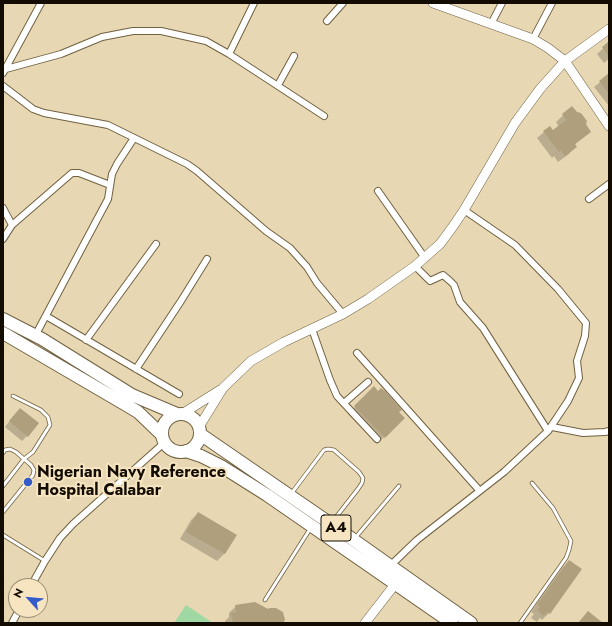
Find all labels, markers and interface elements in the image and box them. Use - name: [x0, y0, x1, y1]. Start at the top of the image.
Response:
- place label: Nigerian Navy Reference Hospital Calabar: [37, 463, 226, 501]
- marker: Nigerian Navy Reference Hospital Calabar: [22, 476, 34, 488]
- road number: A4: [321, 515, 351, 541]
- north arrow: [8, 578, 48, 618]
- text: N: [9, 585, 27, 601]

